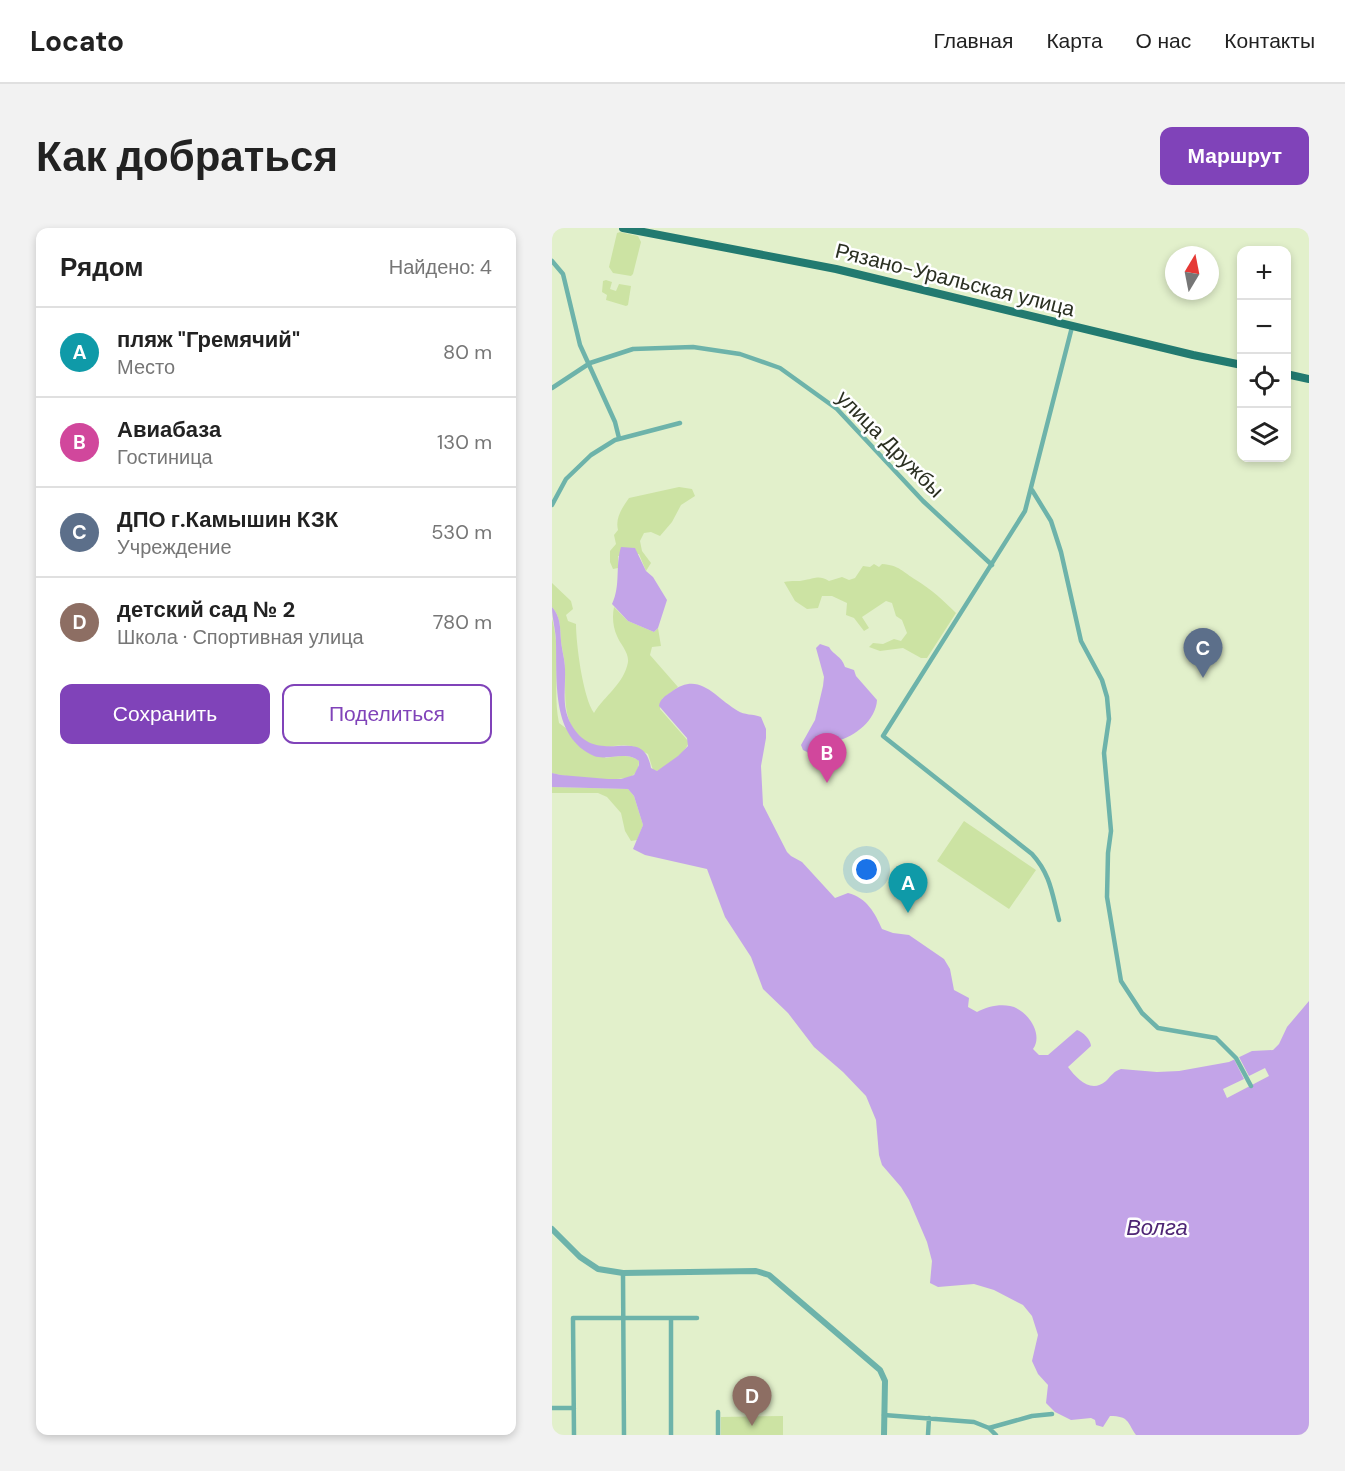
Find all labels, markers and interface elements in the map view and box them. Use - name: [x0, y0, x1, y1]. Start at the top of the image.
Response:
- text: Locato: [30, 23, 124, 60]
- text: Главная: [933, 27, 1013, 55]
- text: Карта: [1046, 27, 1103, 55]
- text: О нас: [1136, 27, 1191, 55]
- text: Контакты: [1224, 27, 1315, 55]
- button: Маршрут: [1160, 127, 1309, 185]
- text: Как добраться: [36, 129, 338, 184]
- street label: Рязано-Уральская улица: [832, 237, 1078, 323]
- north arrow: [1165, 246, 1219, 300]
- map controls: [1237, 246, 1291, 462]
- button: +: [1237, 246, 1291, 300]
- text: Рядом: [60, 250, 143, 284]
- text: Найдено: 4: [389, 254, 492, 280]
- button: −: [1237, 300, 1291, 354]
- text: пляж "Гремячий": [117, 325, 300, 354]
- text: A: [72, 339, 87, 365]
- text: 80 m: [443, 339, 492, 365]
- text: Место: [117, 354, 175, 380]
- button: locate: [1237, 354, 1291, 408]
- street label: улица Дружбы: [830, 384, 950, 504]
- button: layers: [1237, 408, 1291, 462]
- text: Авиабаза: [117, 415, 221, 444]
- text: B: [73, 429, 86, 455]
- text: 130 m: [437, 429, 492, 455]
- text: Гостиница: [117, 444, 213, 470]
- text: ДПО г.Камышин КЗК: [117, 505, 338, 534]
- text: C: [72, 519, 87, 545]
- text: 530 m: [431, 519, 492, 545]
- text: Учреждение: [117, 534, 232, 560]
- text: детский сад № 2: [117, 595, 295, 624]
- text: D: [72, 609, 87, 635]
- text: 780 m: [433, 609, 492, 635]
- text: Школа · Спортивная улица: [117, 624, 364, 650]
- pin: C: [1184, 628, 1222, 678]
- button: Сохранить: [60, 684, 270, 744]
- button: Поделиться: [282, 684, 492, 744]
- pin: B: [808, 734, 846, 783]
- your location: [852, 855, 881, 884]
- pin: A: [888, 864, 928, 913]
- water label: Волга: [1126, 1213, 1188, 1242]
- pin: D: [732, 1376, 772, 1426]

